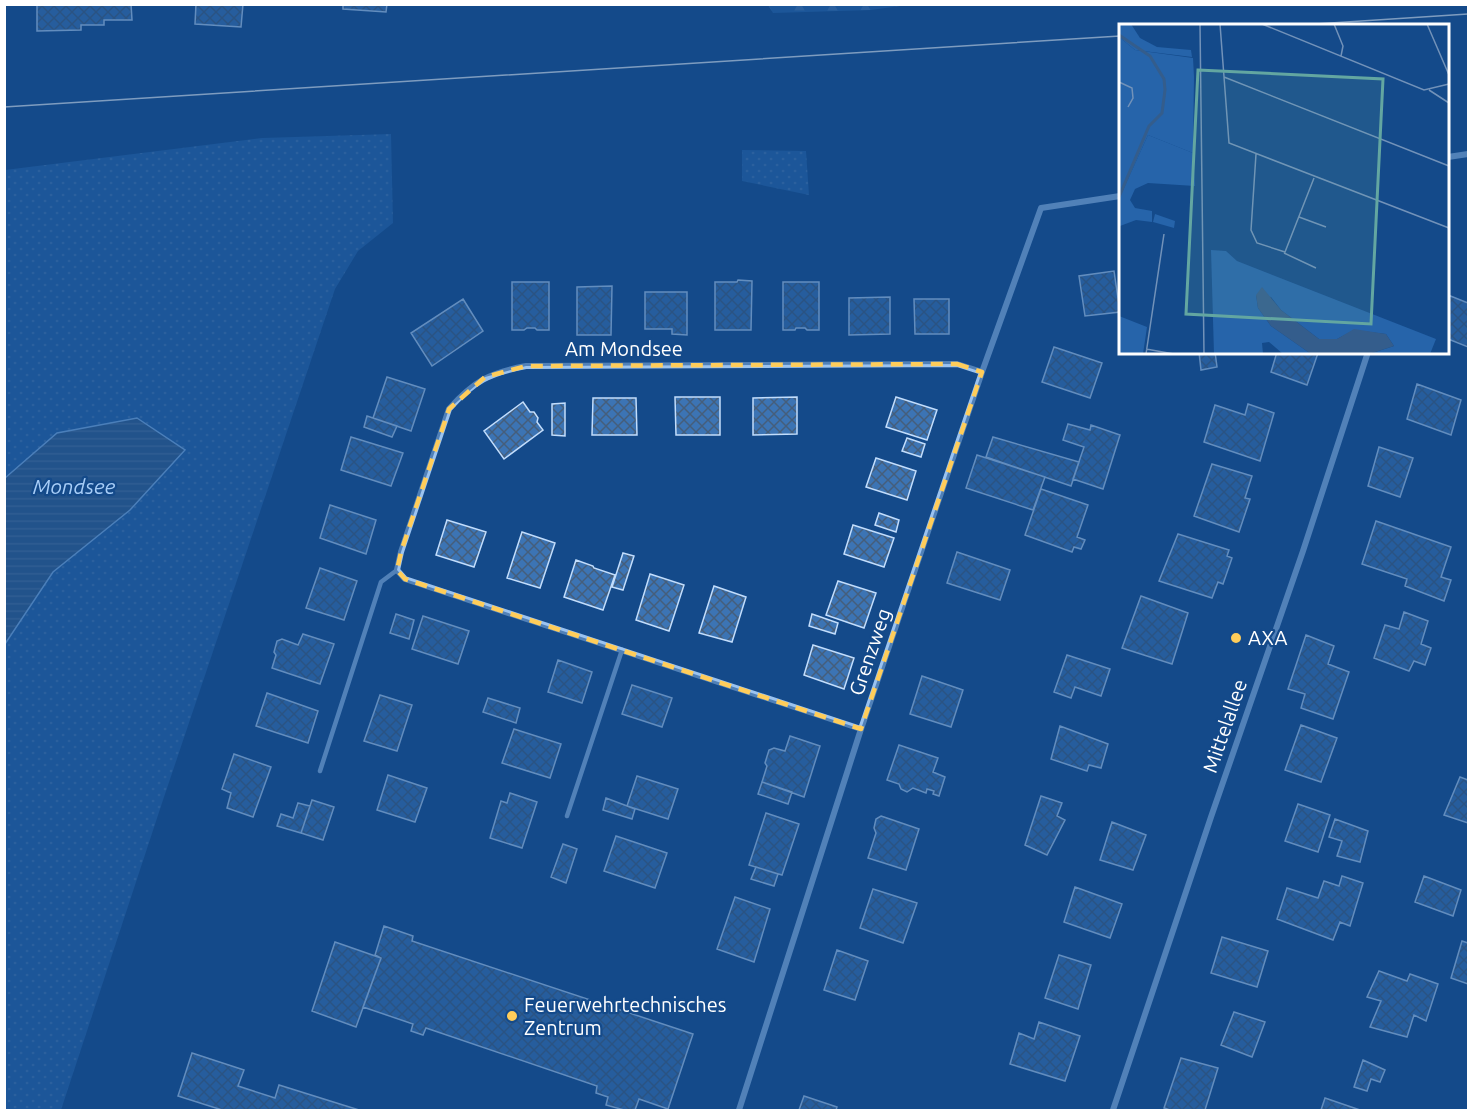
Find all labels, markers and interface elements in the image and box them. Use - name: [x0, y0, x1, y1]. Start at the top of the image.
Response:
- inset map: [1119, 24, 1449, 354]
- street label: Am Mondsee: [565, 337, 683, 360]
- water label: Mondsee: [33, 474, 116, 498]
- street label: Grenzweg: [844, 605, 895, 698]
- place label: AXA: [1248, 626, 1287, 649]
- marker: AXA: [1229, 631, 1243, 645]
- street label: Mittelallee: [1198, 676, 1251, 775]
- place label: Feuerwehrtechnisches Zentrum: [524, 993, 727, 1039]
- marker: Feuerwehrtechnisches Zentrum: [505, 1009, 519, 1023]

